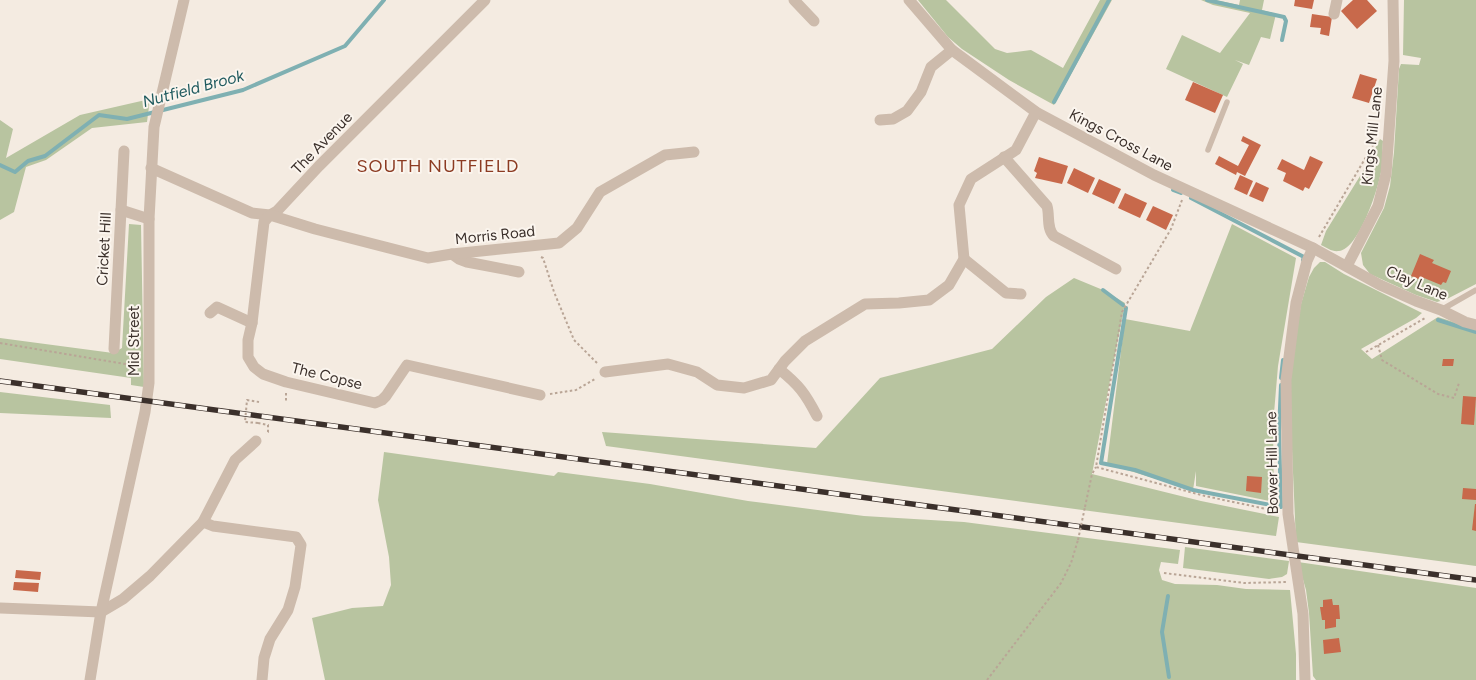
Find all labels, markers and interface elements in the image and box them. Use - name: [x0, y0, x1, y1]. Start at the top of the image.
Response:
- water label: Nutfield Brook: [140, 65, 247, 111]
- street label: Kings Mill Lane: [1358, 86, 1386, 186]
- street label: Kings Cross Lane: [1066, 105, 1176, 175]
- street label: The Avenue: [288, 108, 356, 178]
- district label: SOUTH NUTFIELD: [357, 155, 519, 177]
- street label: Cricket Hill: [93, 212, 115, 286]
- street label: Morris Road: [454, 222, 536, 248]
- street label: Clay Lane: [1383, 262, 1451, 304]
- street label: Mid Street: [125, 305, 143, 376]
- street label: The Copse: [290, 359, 364, 393]
- street label: Bower Hill Lane: [1262, 411, 1282, 515]

